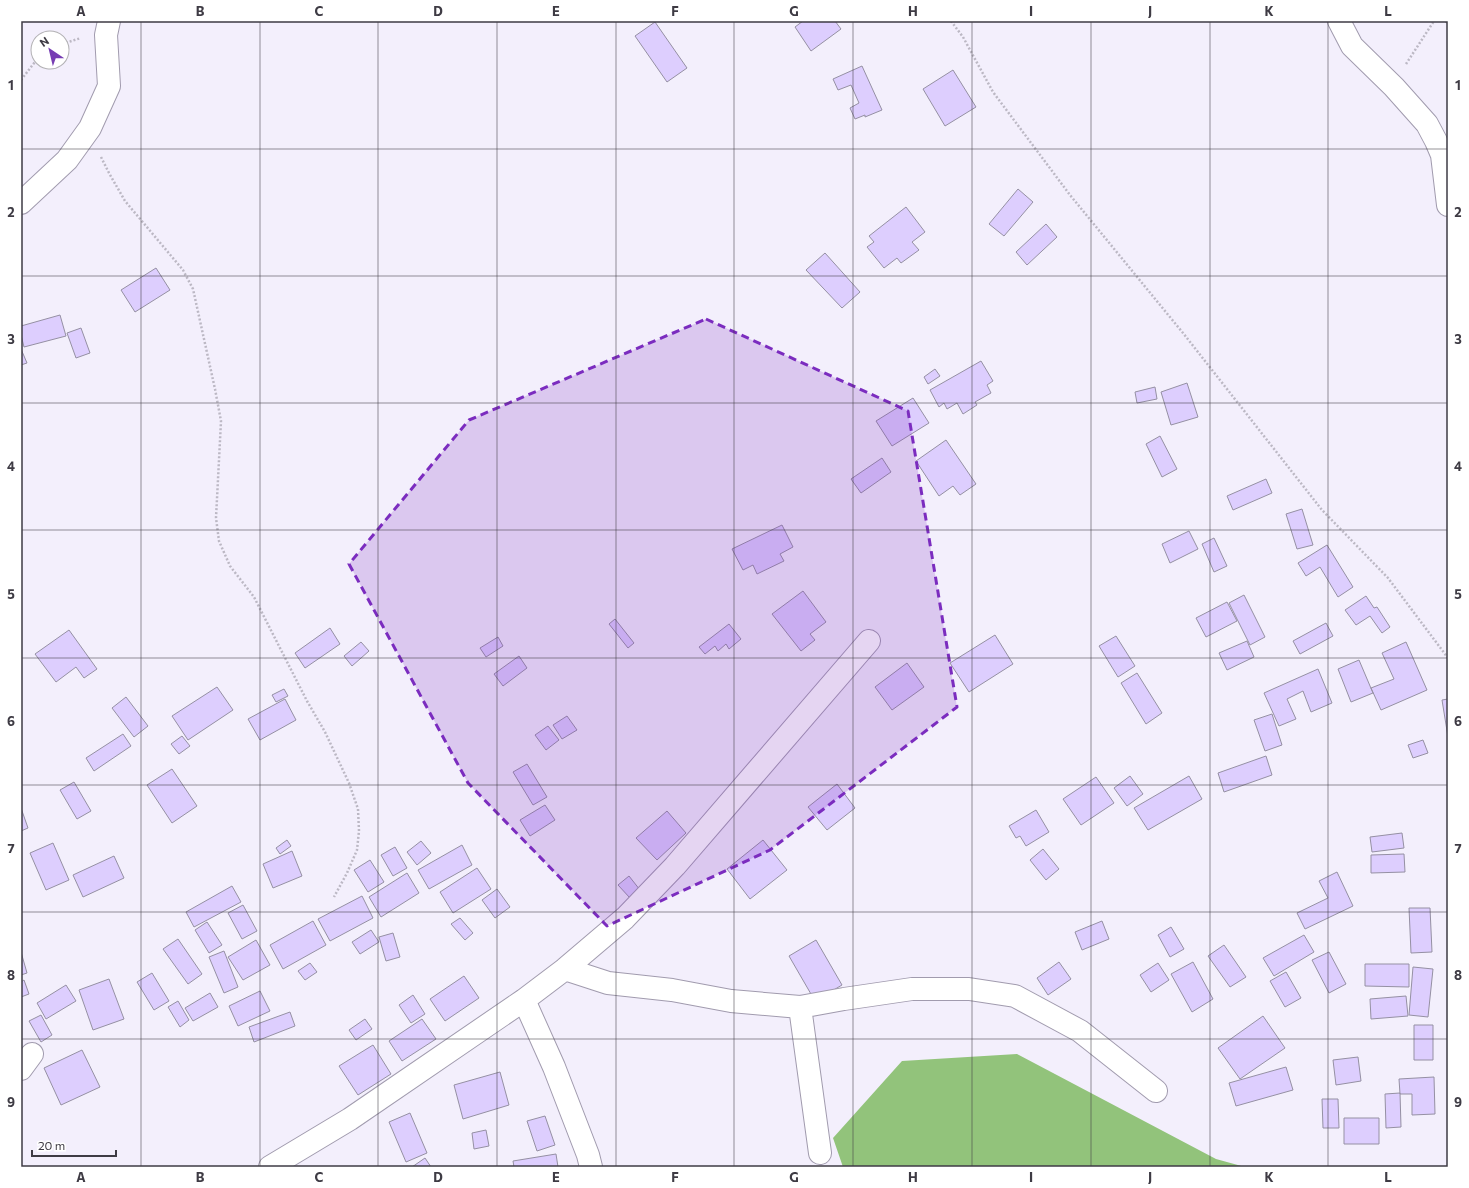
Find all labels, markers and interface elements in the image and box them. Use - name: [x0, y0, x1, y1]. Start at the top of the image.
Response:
- text: A: [76, 3, 86, 19]
- text: B: [196, 3, 205, 19]
- text: C: [315, 3, 324, 19]
- text: D: [433, 3, 443, 19]
- text: E: [552, 3, 560, 19]
- text: F: [671, 3, 679, 19]
- text: G: [789, 3, 799, 19]
- text: H: [908, 3, 918, 19]
- text: I: [1029, 3, 1033, 19]
- text: J: [1148, 3, 1152, 19]
- text: K: [1264, 3, 1274, 19]
- text: L: [1384, 3, 1392, 19]
- north arrow: [30, 30, 70, 70]
- text: N: [37, 34, 51, 49]
- text: 1: [8, 77, 14, 93]
- text: 1: [1455, 77, 1461, 93]
- text: 2: [7, 204, 15, 220]
- text: 2: [1454, 204, 1462, 220]
- text: 3: [7, 331, 15, 347]
- text: 3: [1454, 331, 1462, 347]
- text: 4: [7, 458, 15, 474]
- text: 4: [1454, 458, 1462, 474]
- text: 5: [7, 586, 15, 602]
- text: 5: [1454, 586, 1462, 602]
- text: 6: [7, 713, 15, 729]
- text: 6: [1454, 713, 1462, 729]
- text: 7: [7, 840, 15, 856]
- text: 7: [1454, 840, 1462, 856]
- text: 8: [7, 967, 15, 983]
- text: 8: [1454, 967, 1462, 983]
- text: 9: [7, 1094, 15, 1110]
- text: 9: [1454, 1094, 1462, 1110]
- scale bar: [32, 1132, 116, 1158]
- text: 20 m: [38, 1138, 65, 1152]
- text: A: [76, 1169, 86, 1185]
- text: B: [196, 1169, 205, 1185]
- text: C: [315, 1169, 324, 1185]
- text: D: [433, 1169, 443, 1185]
- text: E: [552, 1169, 560, 1185]
- text: F: [671, 1169, 679, 1185]
- text: G: [789, 1169, 799, 1185]
- text: H: [908, 1169, 918, 1185]
- text: I: [1029, 1169, 1033, 1185]
- text: J: [1148, 1169, 1152, 1185]
- text: K: [1264, 1169, 1274, 1185]
- text: L: [1384, 1169, 1392, 1185]

